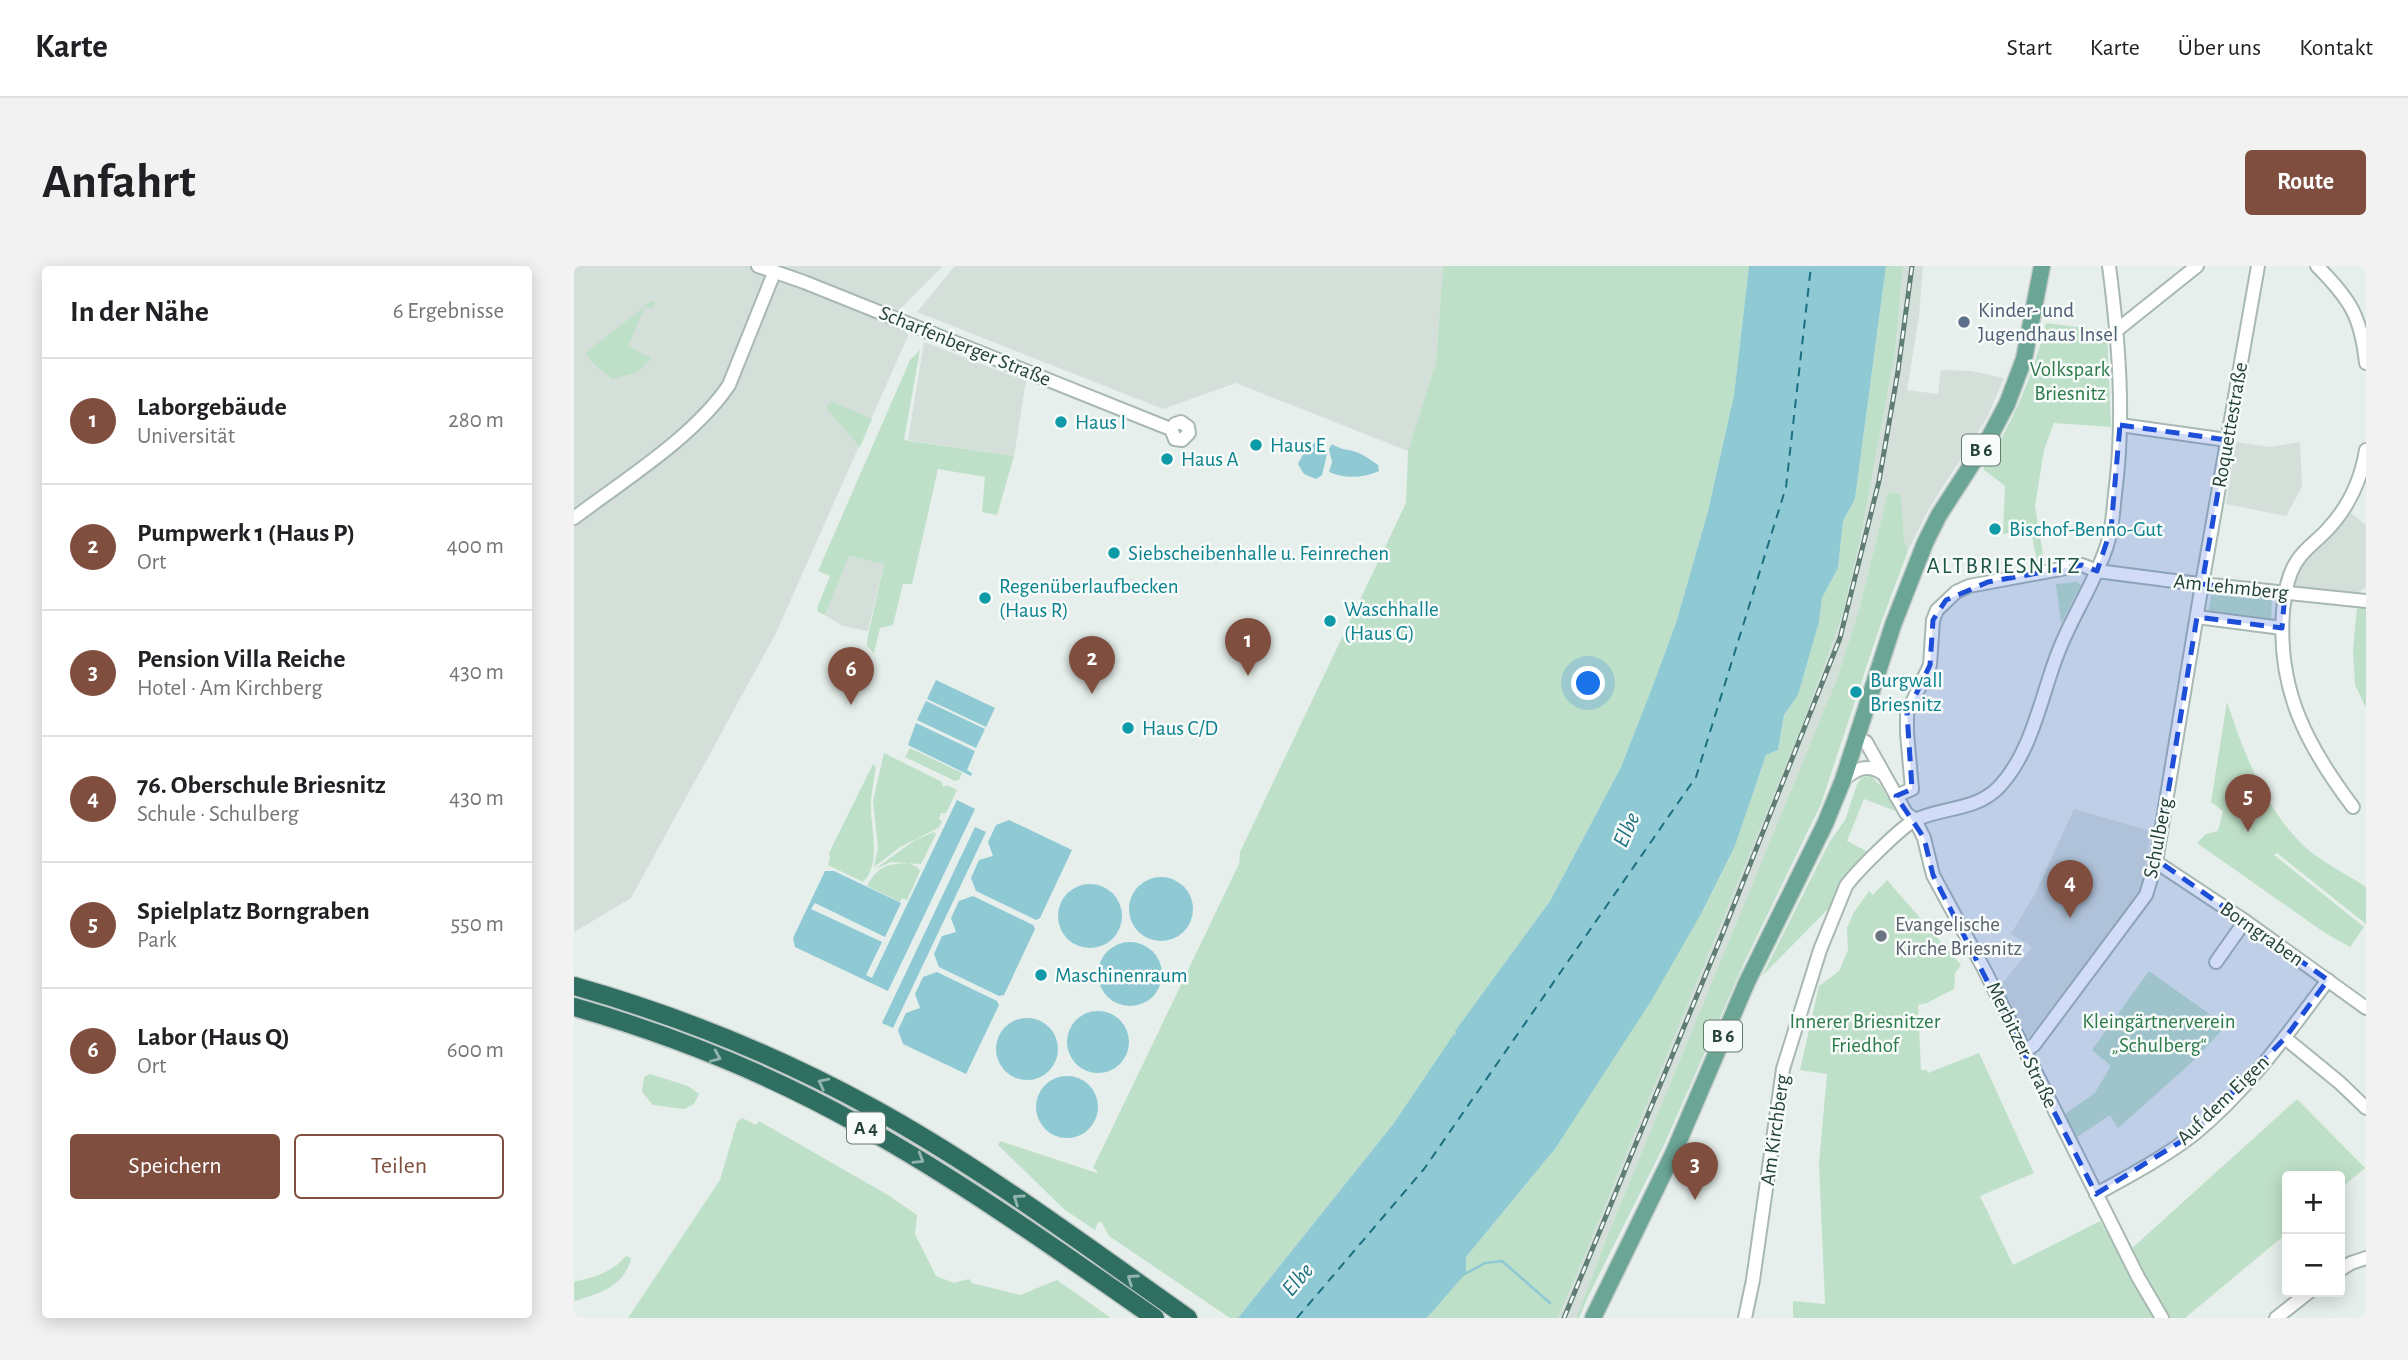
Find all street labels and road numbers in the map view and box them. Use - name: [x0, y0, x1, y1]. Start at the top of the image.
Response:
- street label: Scharfenberger Straße: [876, 302, 1054, 390]
- street label: Roquettestraße: [2209, 361, 2251, 489]
- road number: B 6: [1962, 434, 2000, 466]
- street label: Am Lehmberg: [2173, 571, 2290, 604]
- street label: Schulberg: [2140, 795, 2176, 880]
- street label: Borngraben: [2216, 898, 2308, 970]
- street label: Merbitzer Straße: [1982, 979, 2062, 1111]
- road number: B 6: [1704, 1020, 1742, 1052]
- street label: Auf dem Eigen: [2173, 1051, 2273, 1149]
- street label: Am Kirchberg: [1757, 1072, 1793, 1187]
- road number: A 4: [847, 1112, 885, 1143]

